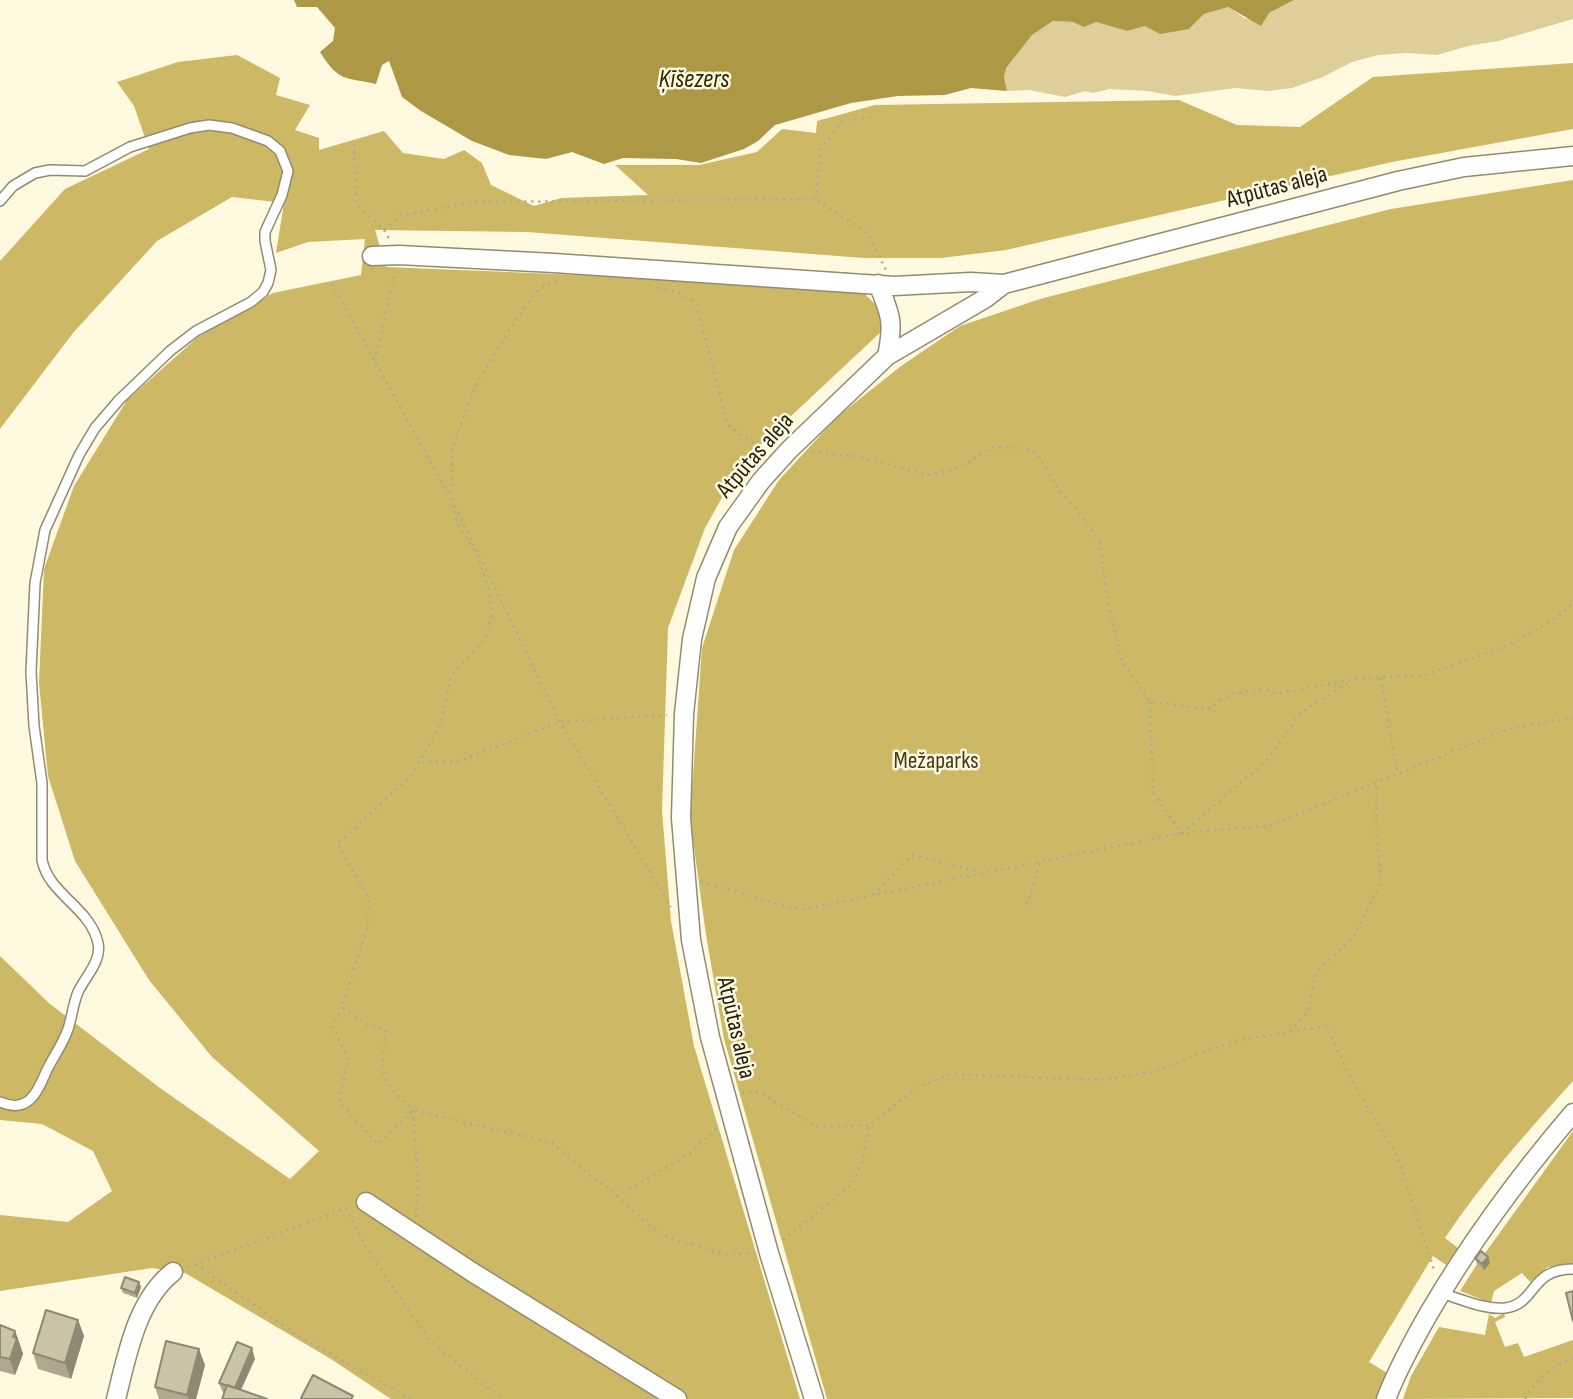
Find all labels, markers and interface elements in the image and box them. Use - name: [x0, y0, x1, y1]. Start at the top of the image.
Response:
- water label: Ķīšezers: [659, 64, 729, 96]
- street label: Atpūtas aleja: [1223, 161, 1331, 215]
- street label: Atpūtas aleja: [711, 408, 801, 504]
- park label: Mežaparks: [893, 748, 979, 776]
- street label: Atpūtas aleja: [709, 974, 761, 1082]

